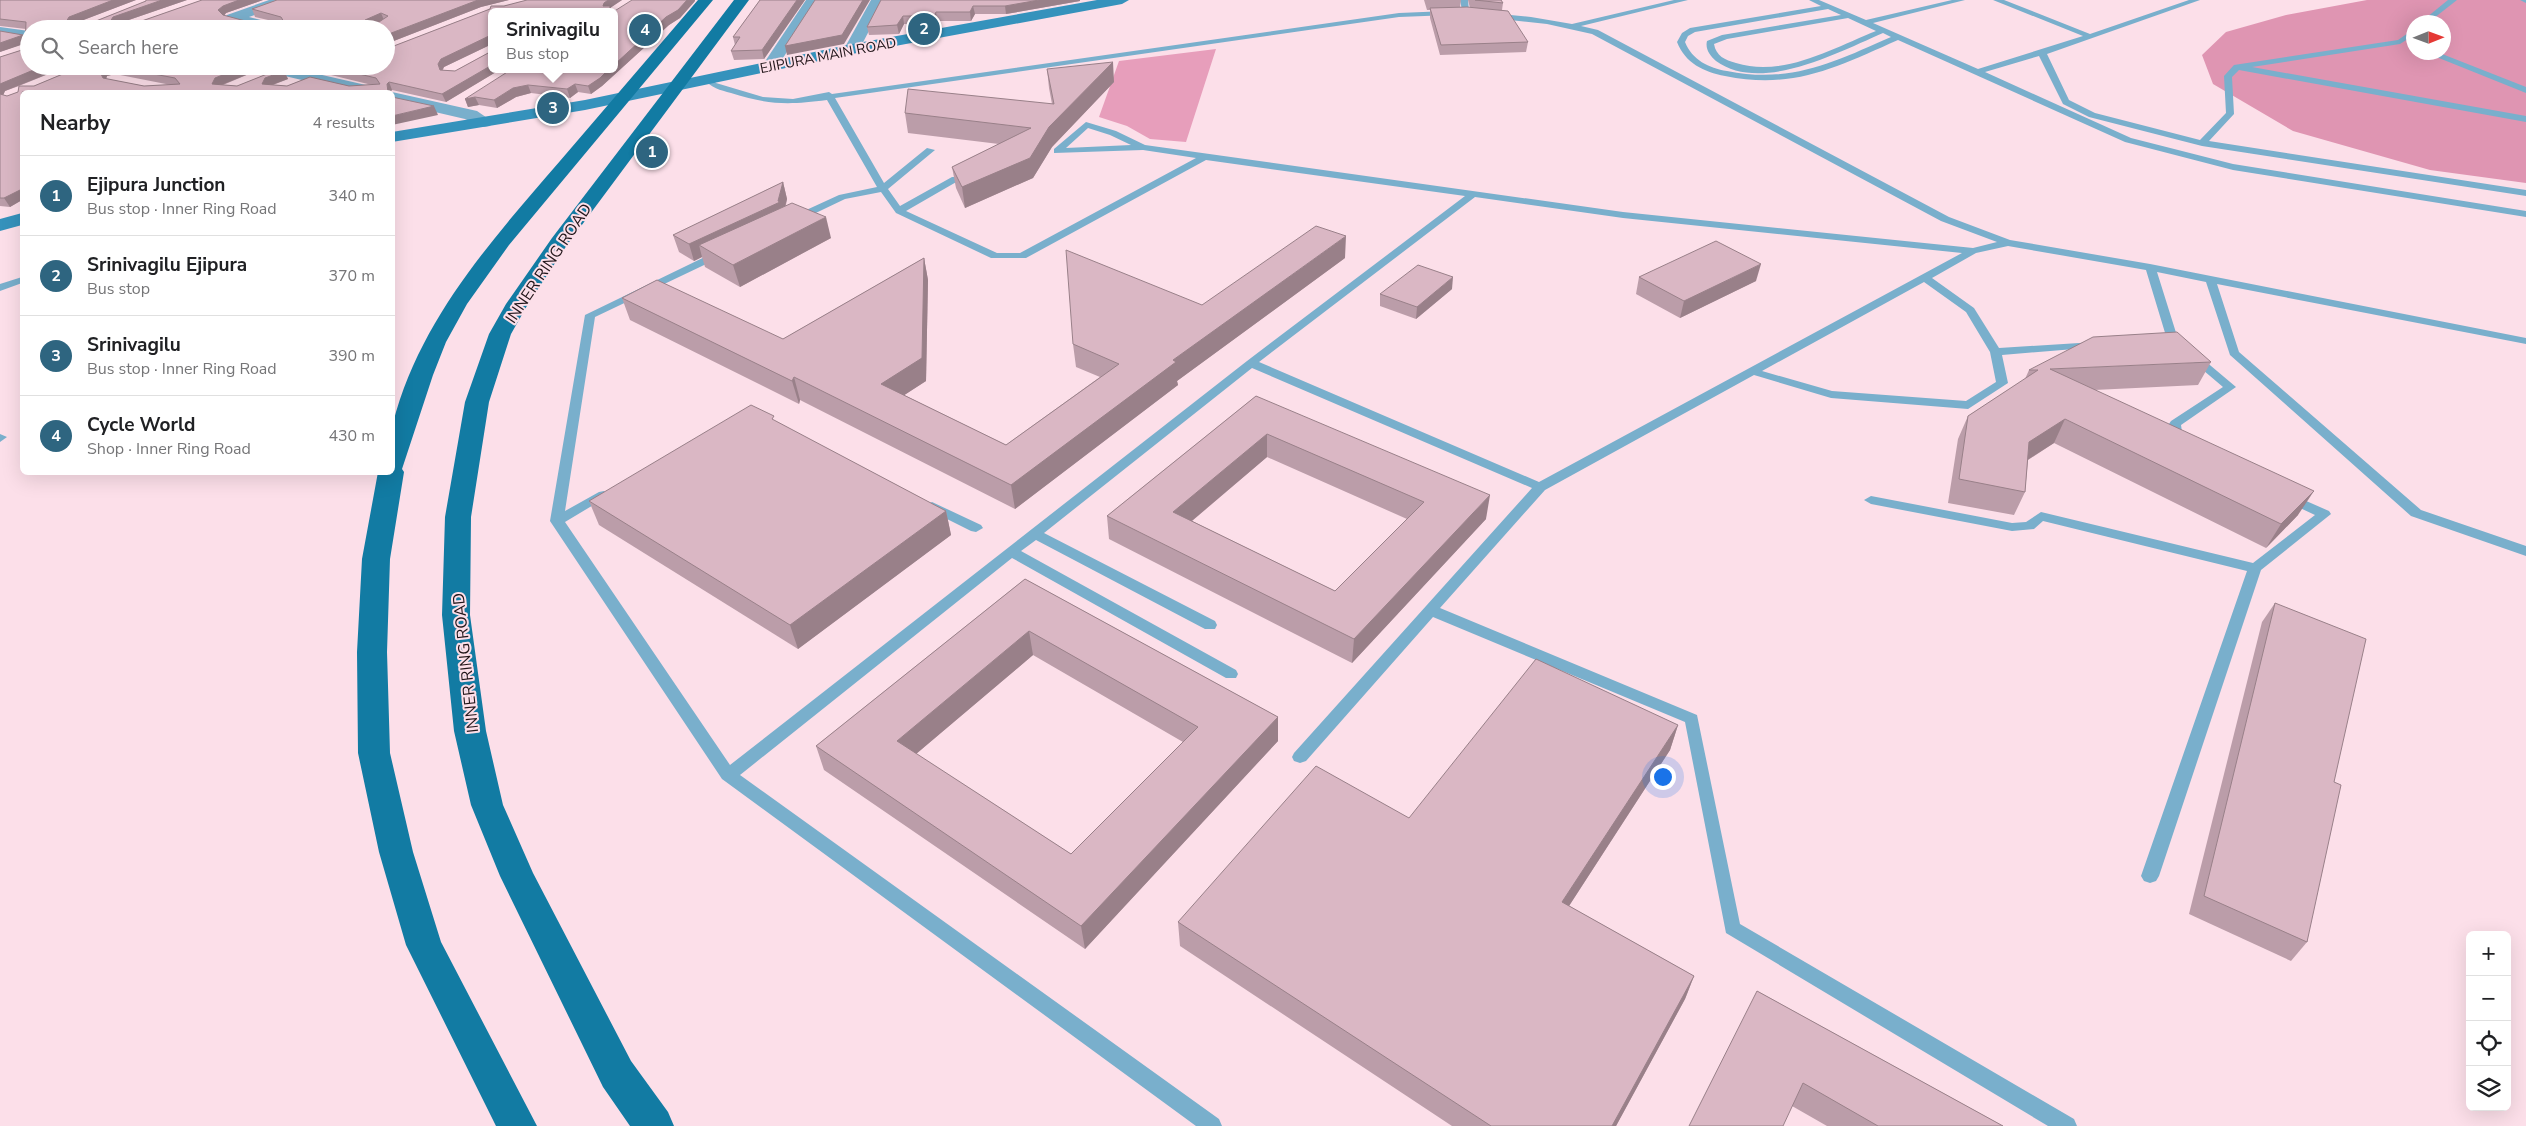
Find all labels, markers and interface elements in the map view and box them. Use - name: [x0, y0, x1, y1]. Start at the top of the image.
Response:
- popup: [488, 8, 618, 73]
- pin: 2: [908, 10, 940, 48]
- pin: 4: [629, 11, 661, 49]
- north arrow: [2406, 15, 2451, 60]
- text: Srinivagilu: [506, 17, 600, 43]
- search box: [20, 20, 395, 75]
- street label: EJIPURA MAIN ROAD: [758, 33, 898, 78]
- icon: search: [38, 34, 66, 62]
- text: Search here: [78, 35, 179, 61]
- text: Bus stop: [506, 43, 569, 65]
- pin: 3: [537, 89, 569, 127]
- text: Nearby: [40, 109, 110, 137]
- text: 4 results: [313, 112, 375, 134]
- pin: 1: [636, 133, 668, 171]
- text: Ejipura Junction: [87, 172, 225, 198]
- text: 1: [51, 185, 61, 207]
- text: 340 m: [328, 185, 375, 207]
- text: Bus stop · Inner Ring Road: [87, 198, 277, 220]
- street label: INNER RING ROAD: [500, 199, 597, 328]
- text: Srinivagilu Ejipura: [87, 252, 247, 278]
- text: 2: [51, 265, 61, 287]
- text: 370 m: [328, 265, 375, 287]
- text: Bus stop: [87, 278, 150, 300]
- text: Srinivagilu: [87, 332, 181, 358]
- text: 3: [51, 345, 61, 367]
- text: 390 m: [328, 345, 375, 367]
- text: Bus stop · Inner Ring Road: [87, 358, 277, 380]
- text: Cycle World: [87, 412, 195, 438]
- text: 4: [51, 425, 61, 447]
- text: 430 m: [328, 425, 375, 447]
- text: Shop · Inner Ring Road: [87, 438, 251, 460]
- street label: INNER RING ROAD: [448, 592, 484, 734]
- your location: [1650, 764, 1676, 790]
- map controls: [2466, 931, 2511, 1111]
- button: +: [2466, 931, 2511, 976]
- button: −: [2466, 976, 2511, 1021]
- button: locate: [2466, 1021, 2511, 1066]
- button: layers: [2466, 1066, 2511, 1111]

